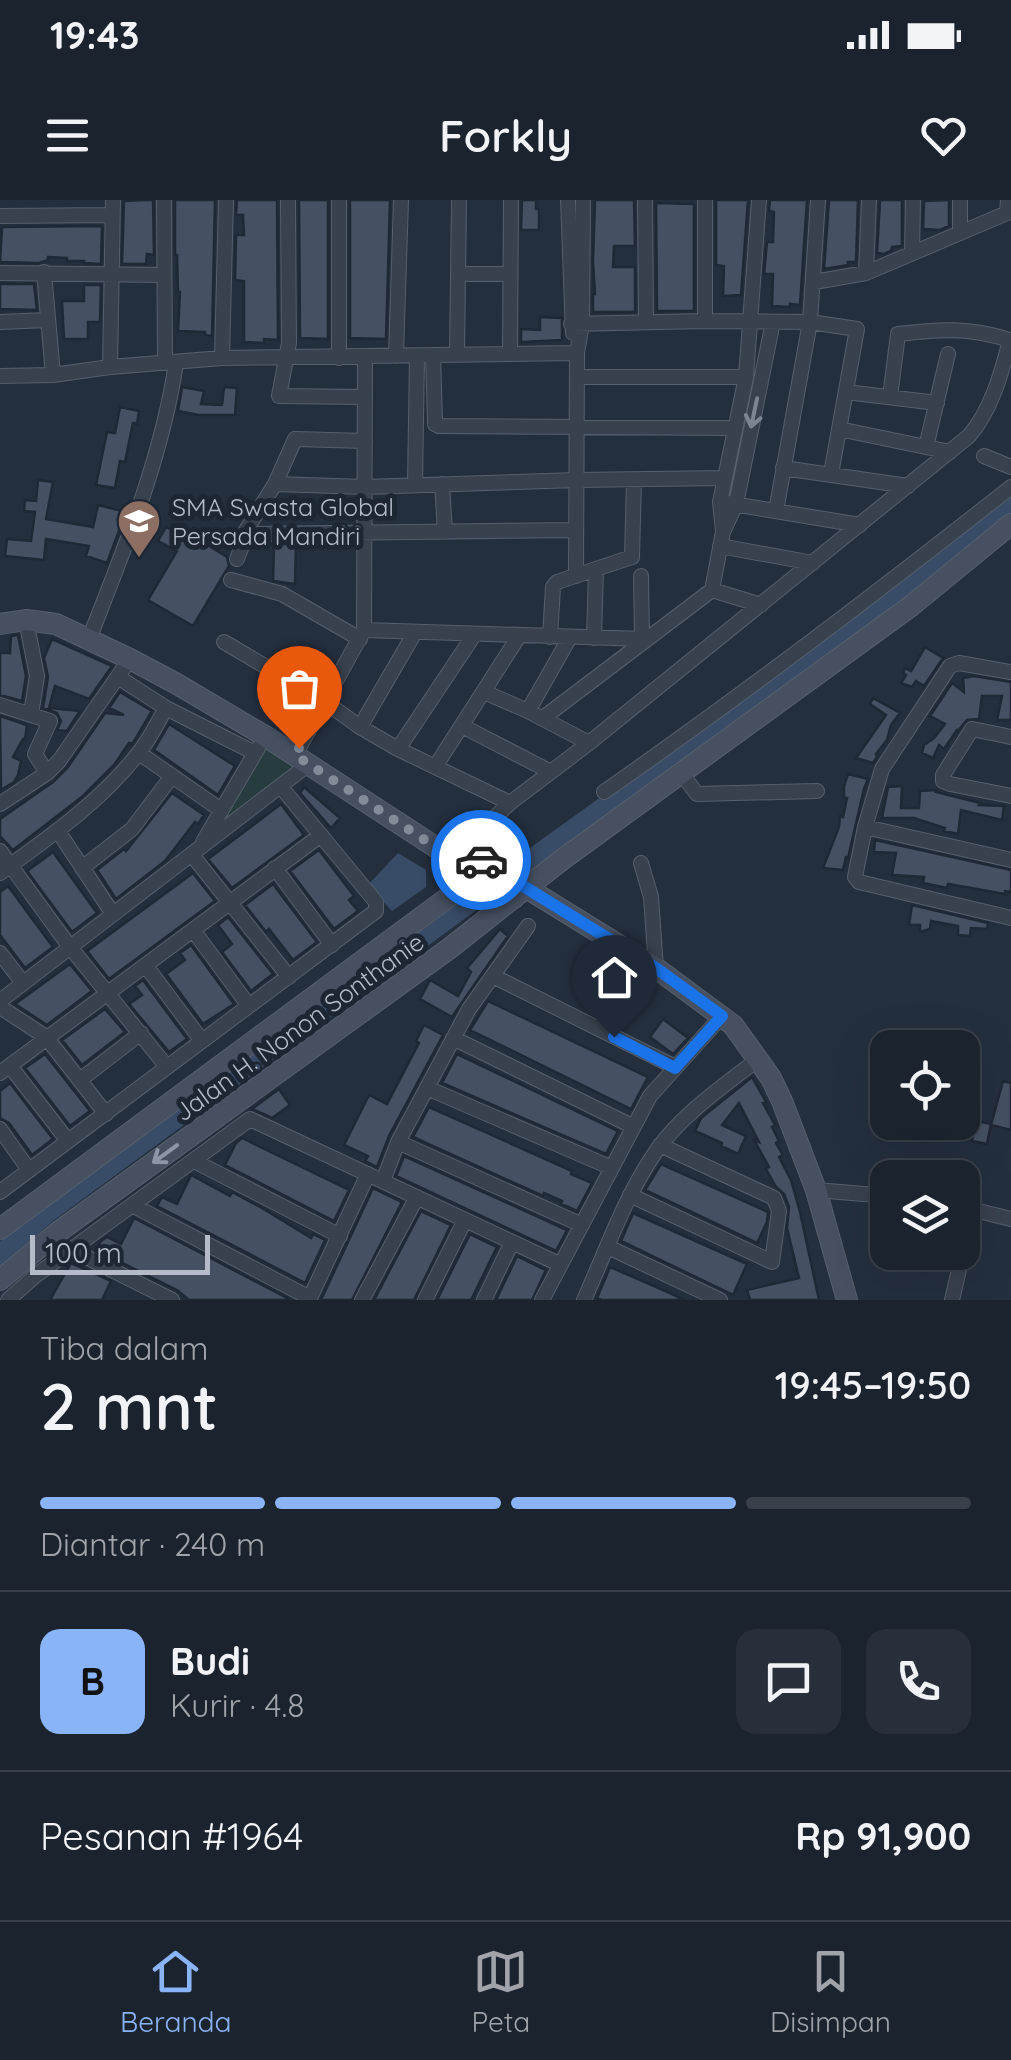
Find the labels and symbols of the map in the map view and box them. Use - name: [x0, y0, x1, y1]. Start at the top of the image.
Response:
- one-way arrow: [744, 396, 763, 428]
- place label: SMA Swasta Global Persada Mandiri: [172, 491, 394, 551]
- school or university icon: SMA Swasta Global Persada Mandiri: [116, 498, 162, 559]
- pin: [257, 646, 342, 749]
- courier: [431, 810, 531, 910]
- street label: Jalan H. Nonon Sonthanie: [168, 926, 429, 1127]
- pin: [572, 935, 657, 1038]
- one-way arrow: [152, 1144, 179, 1165]
- scale bar: [30, 1230, 210, 1274]

